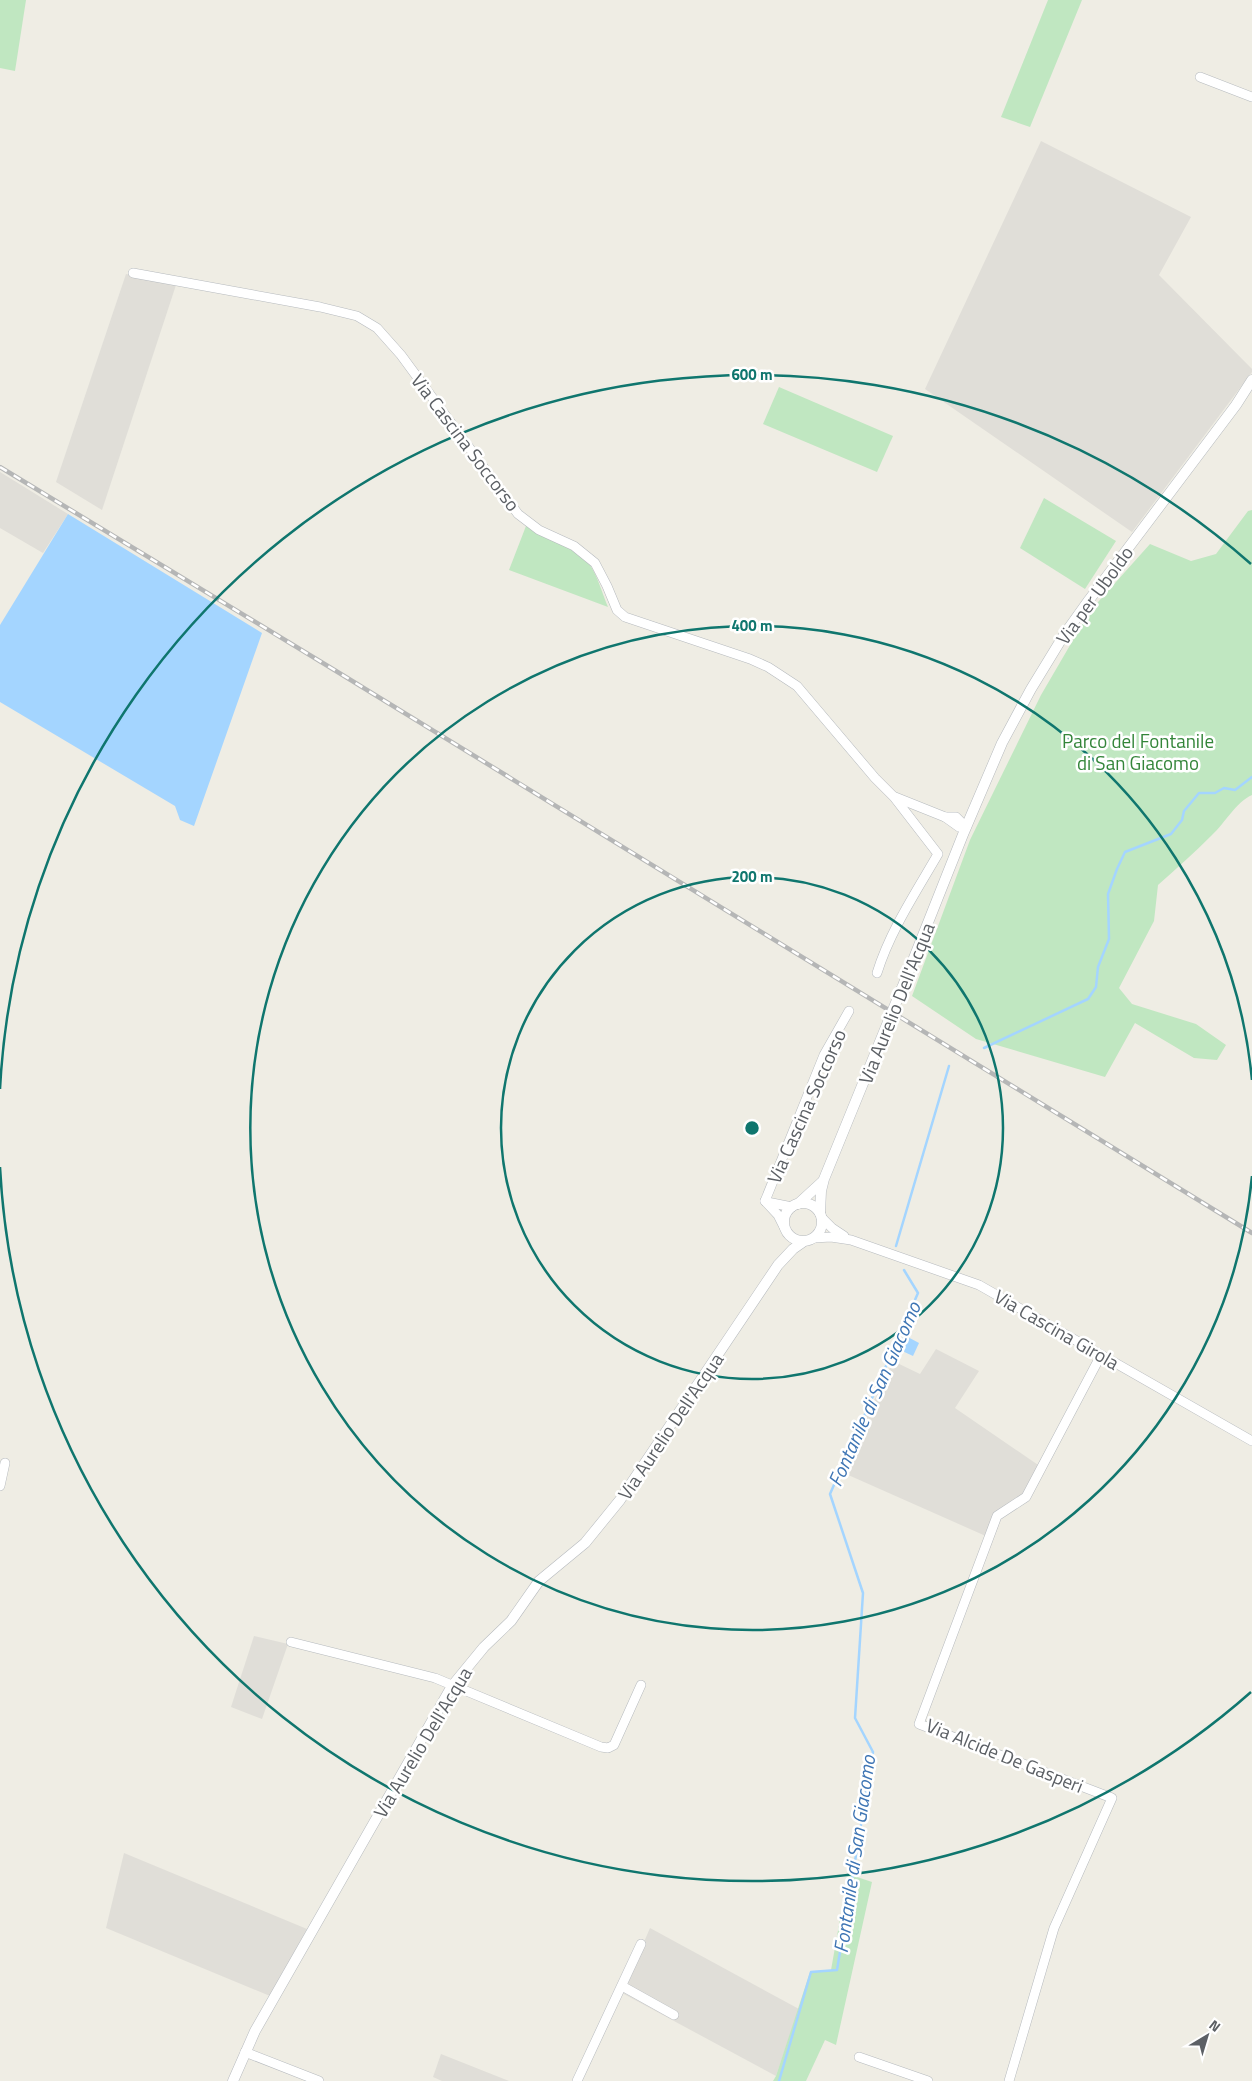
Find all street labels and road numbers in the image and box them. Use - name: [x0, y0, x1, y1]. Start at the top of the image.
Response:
- street label: Via Cascina Soccorso: [404, 367, 528, 517]
- street label: Via per Uboldo: [1048, 540, 1140, 650]
- street label: Via Aurelio Dell'Acqua: [850, 917, 942, 1088]
- street label: Via Cascina Soccorso: [759, 1024, 853, 1188]
- street label: Via Cascina Girola: [989, 1281, 1125, 1377]
- street label: Via Aurelio Dell'Acqua: [610, 1346, 730, 1505]
- street label: Via Aurelio Dell'Acqua: [365, 1660, 479, 1823]
- street label: Via Alcide De Gasperi: [922, 1710, 1088, 1800]

